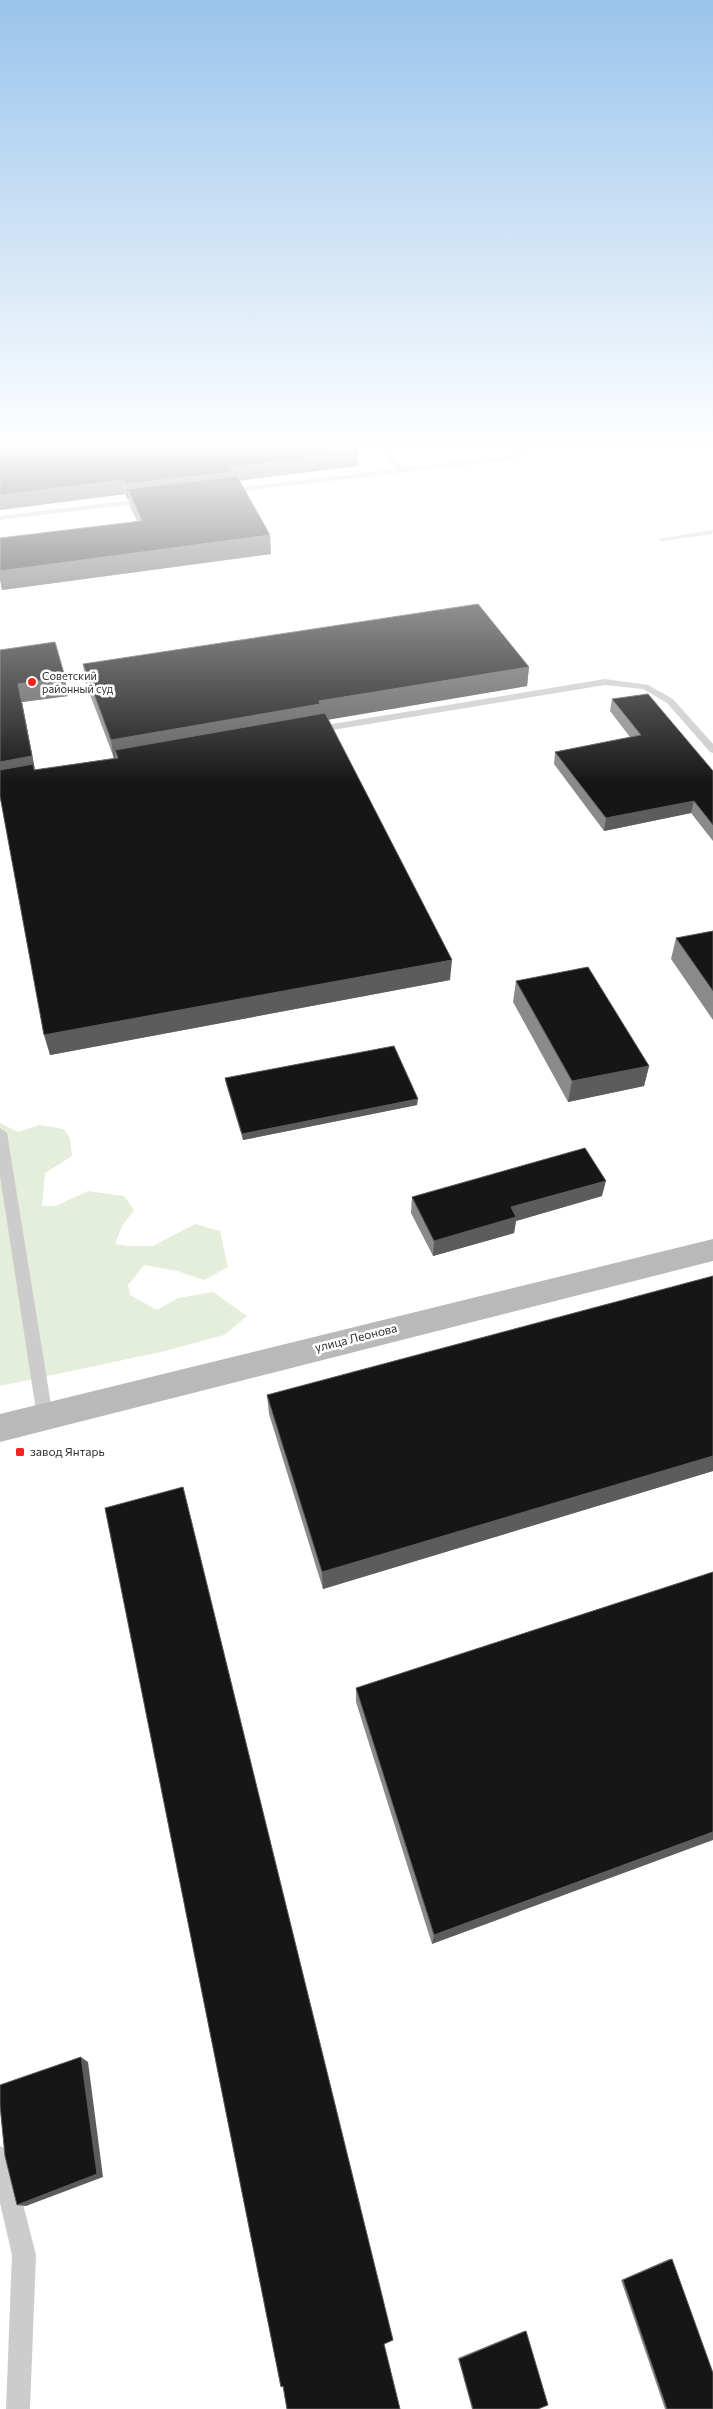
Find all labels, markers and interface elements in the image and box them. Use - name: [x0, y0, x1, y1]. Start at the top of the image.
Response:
- place label: Советский районный суд: [42, 669, 114, 695]
- marker: Советский районный суд: [26, 676, 38, 688]
- street label: улица Леонова: [313, 1320, 398, 1354]
- place label: завод Янтарь: [30, 1444, 105, 1458]
- marker: завод Янтарь: [14, 1446, 26, 1458]

